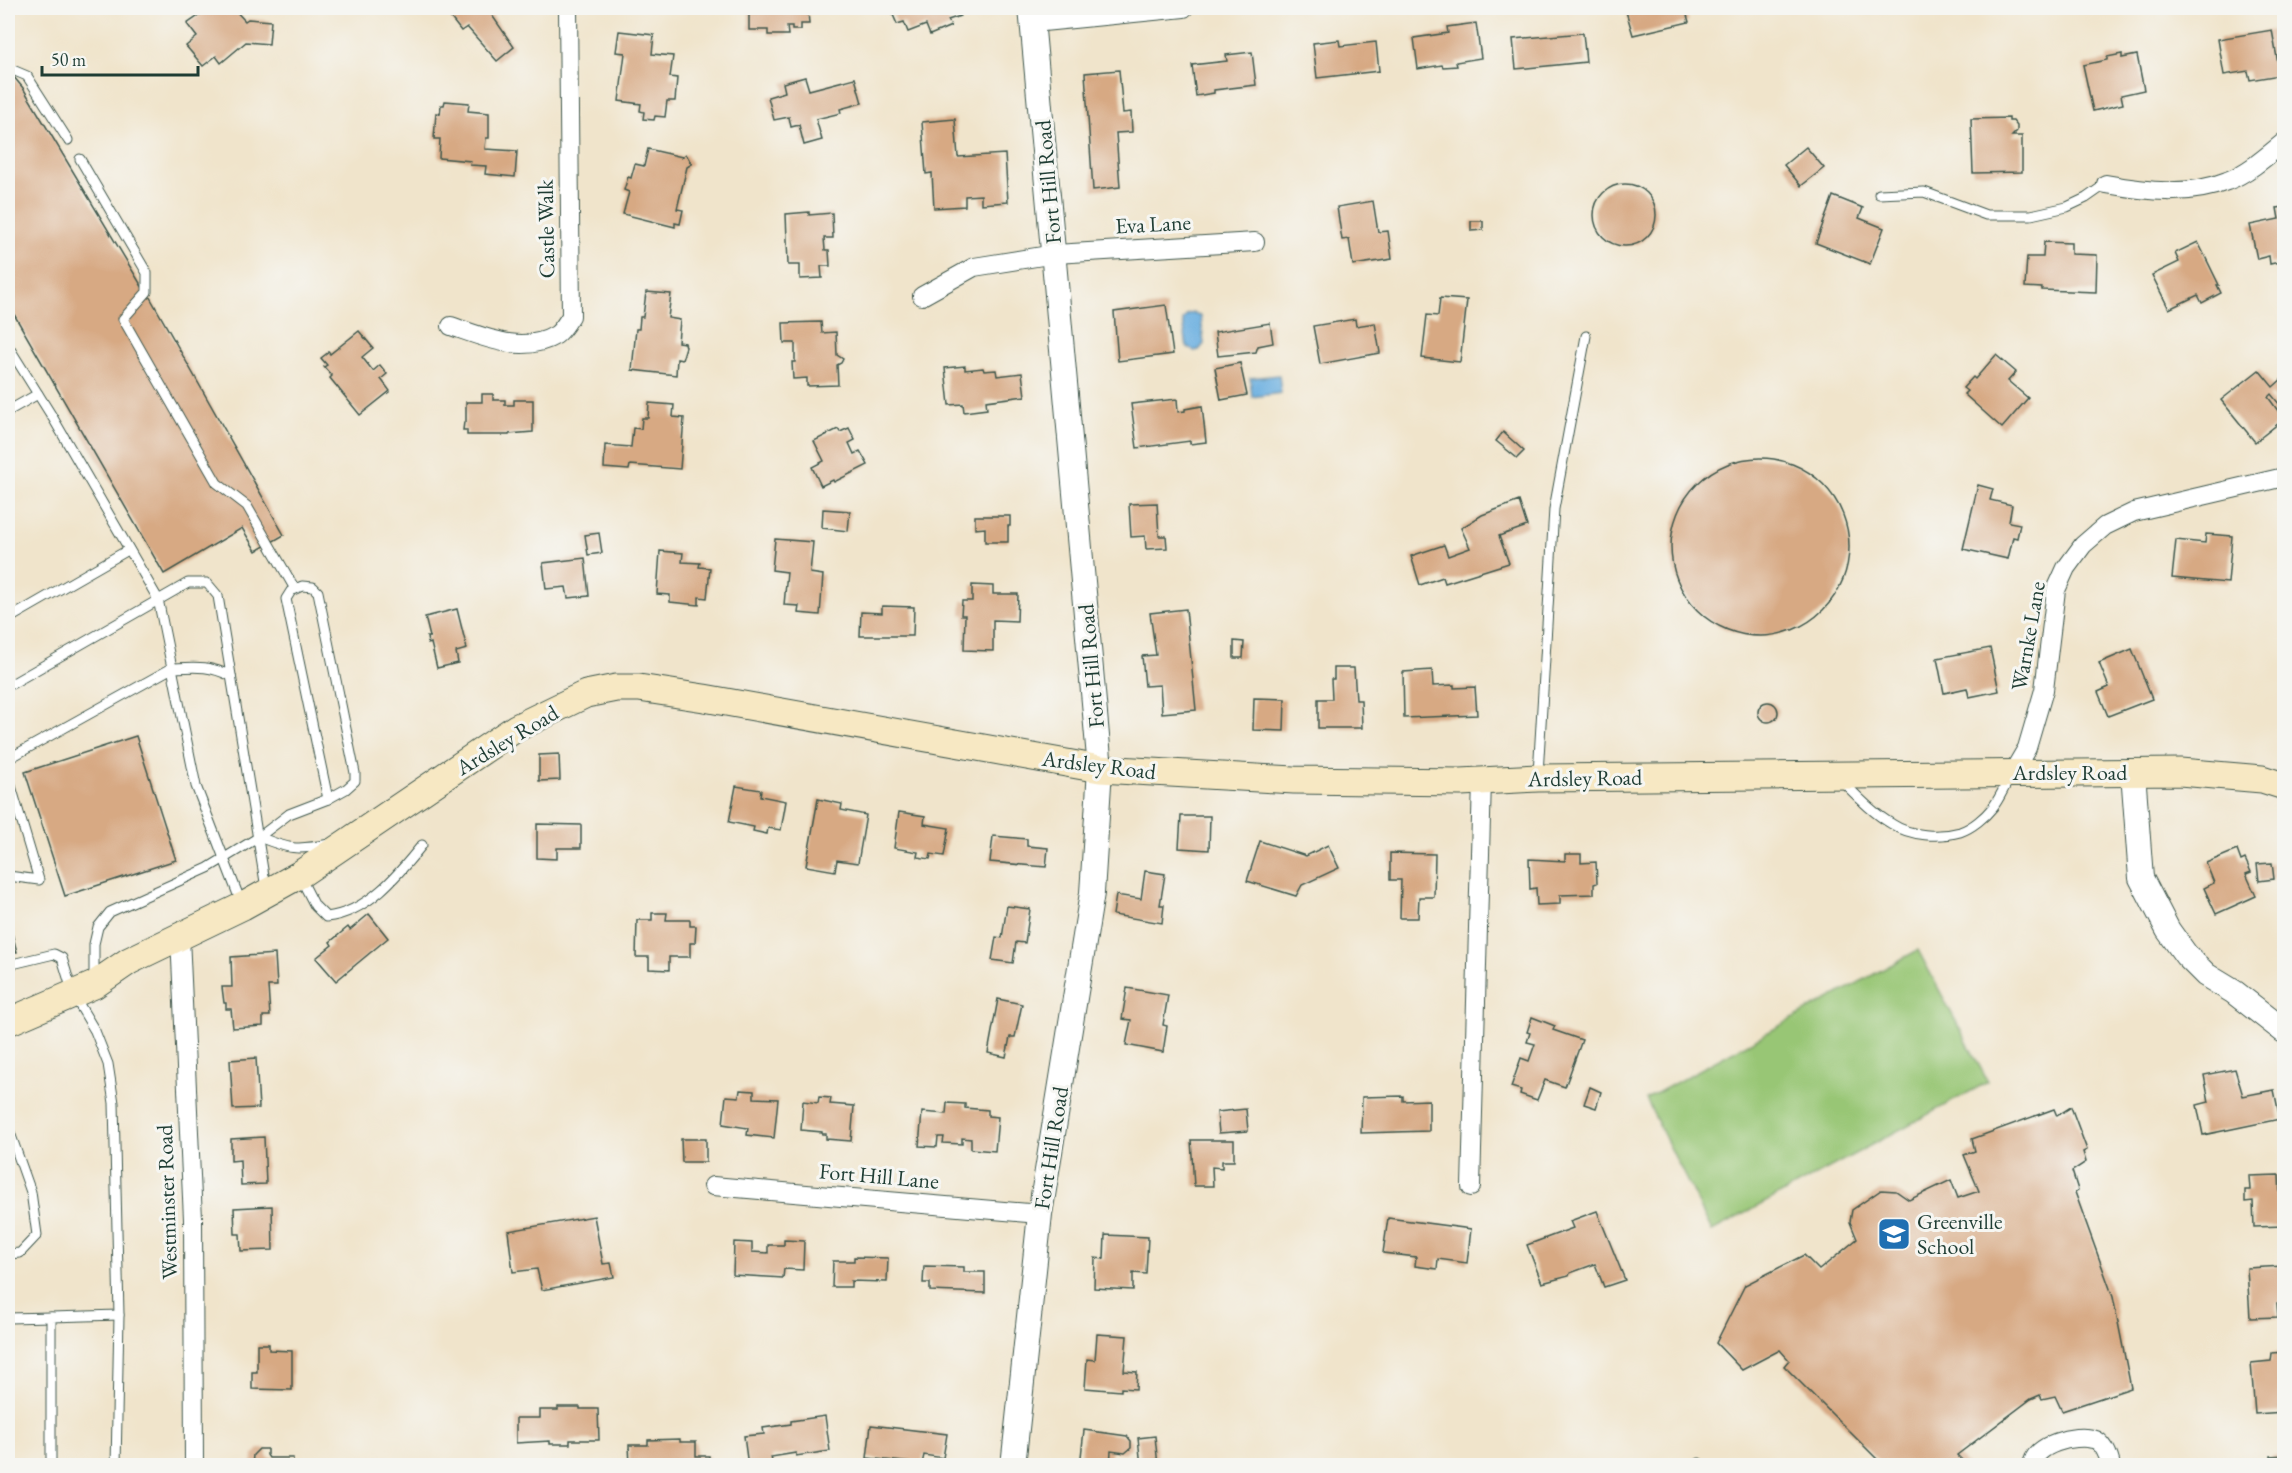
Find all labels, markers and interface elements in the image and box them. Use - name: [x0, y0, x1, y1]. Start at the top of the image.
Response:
- scale bar: [42, 39, 198, 77]
- text: 50 m: [51, 48, 86, 71]
- street label: Fort Hill Road: [1028, 118, 1068, 245]
- street label: Castle Walk: [531, 179, 561, 279]
- street label: Eva Lane: [1114, 208, 1192, 240]
- street label: Warnke Lane: [2004, 579, 2052, 693]
- street label: Fort Hill Road: [1071, 602, 1111, 729]
- street label: Ardsley Road: [449, 698, 564, 782]
- street label: Ardsley Road: [1039, 743, 1159, 786]
- street label: Ardsley Road: [2012, 758, 2128, 787]
- street label: Ardsley Road: [1526, 762, 1643, 794]
- street label: Fort Hill Road: [1027, 1083, 1075, 1212]
- street label: Westminster Road: [150, 1123, 184, 1280]
- street label: Fort Hill Lane: [818, 1156, 941, 1196]
- place label: Greenville School: [1917, 1207, 2003, 1261]
- school or university icon: Greenville School: [1876, 1216, 1912, 1252]

